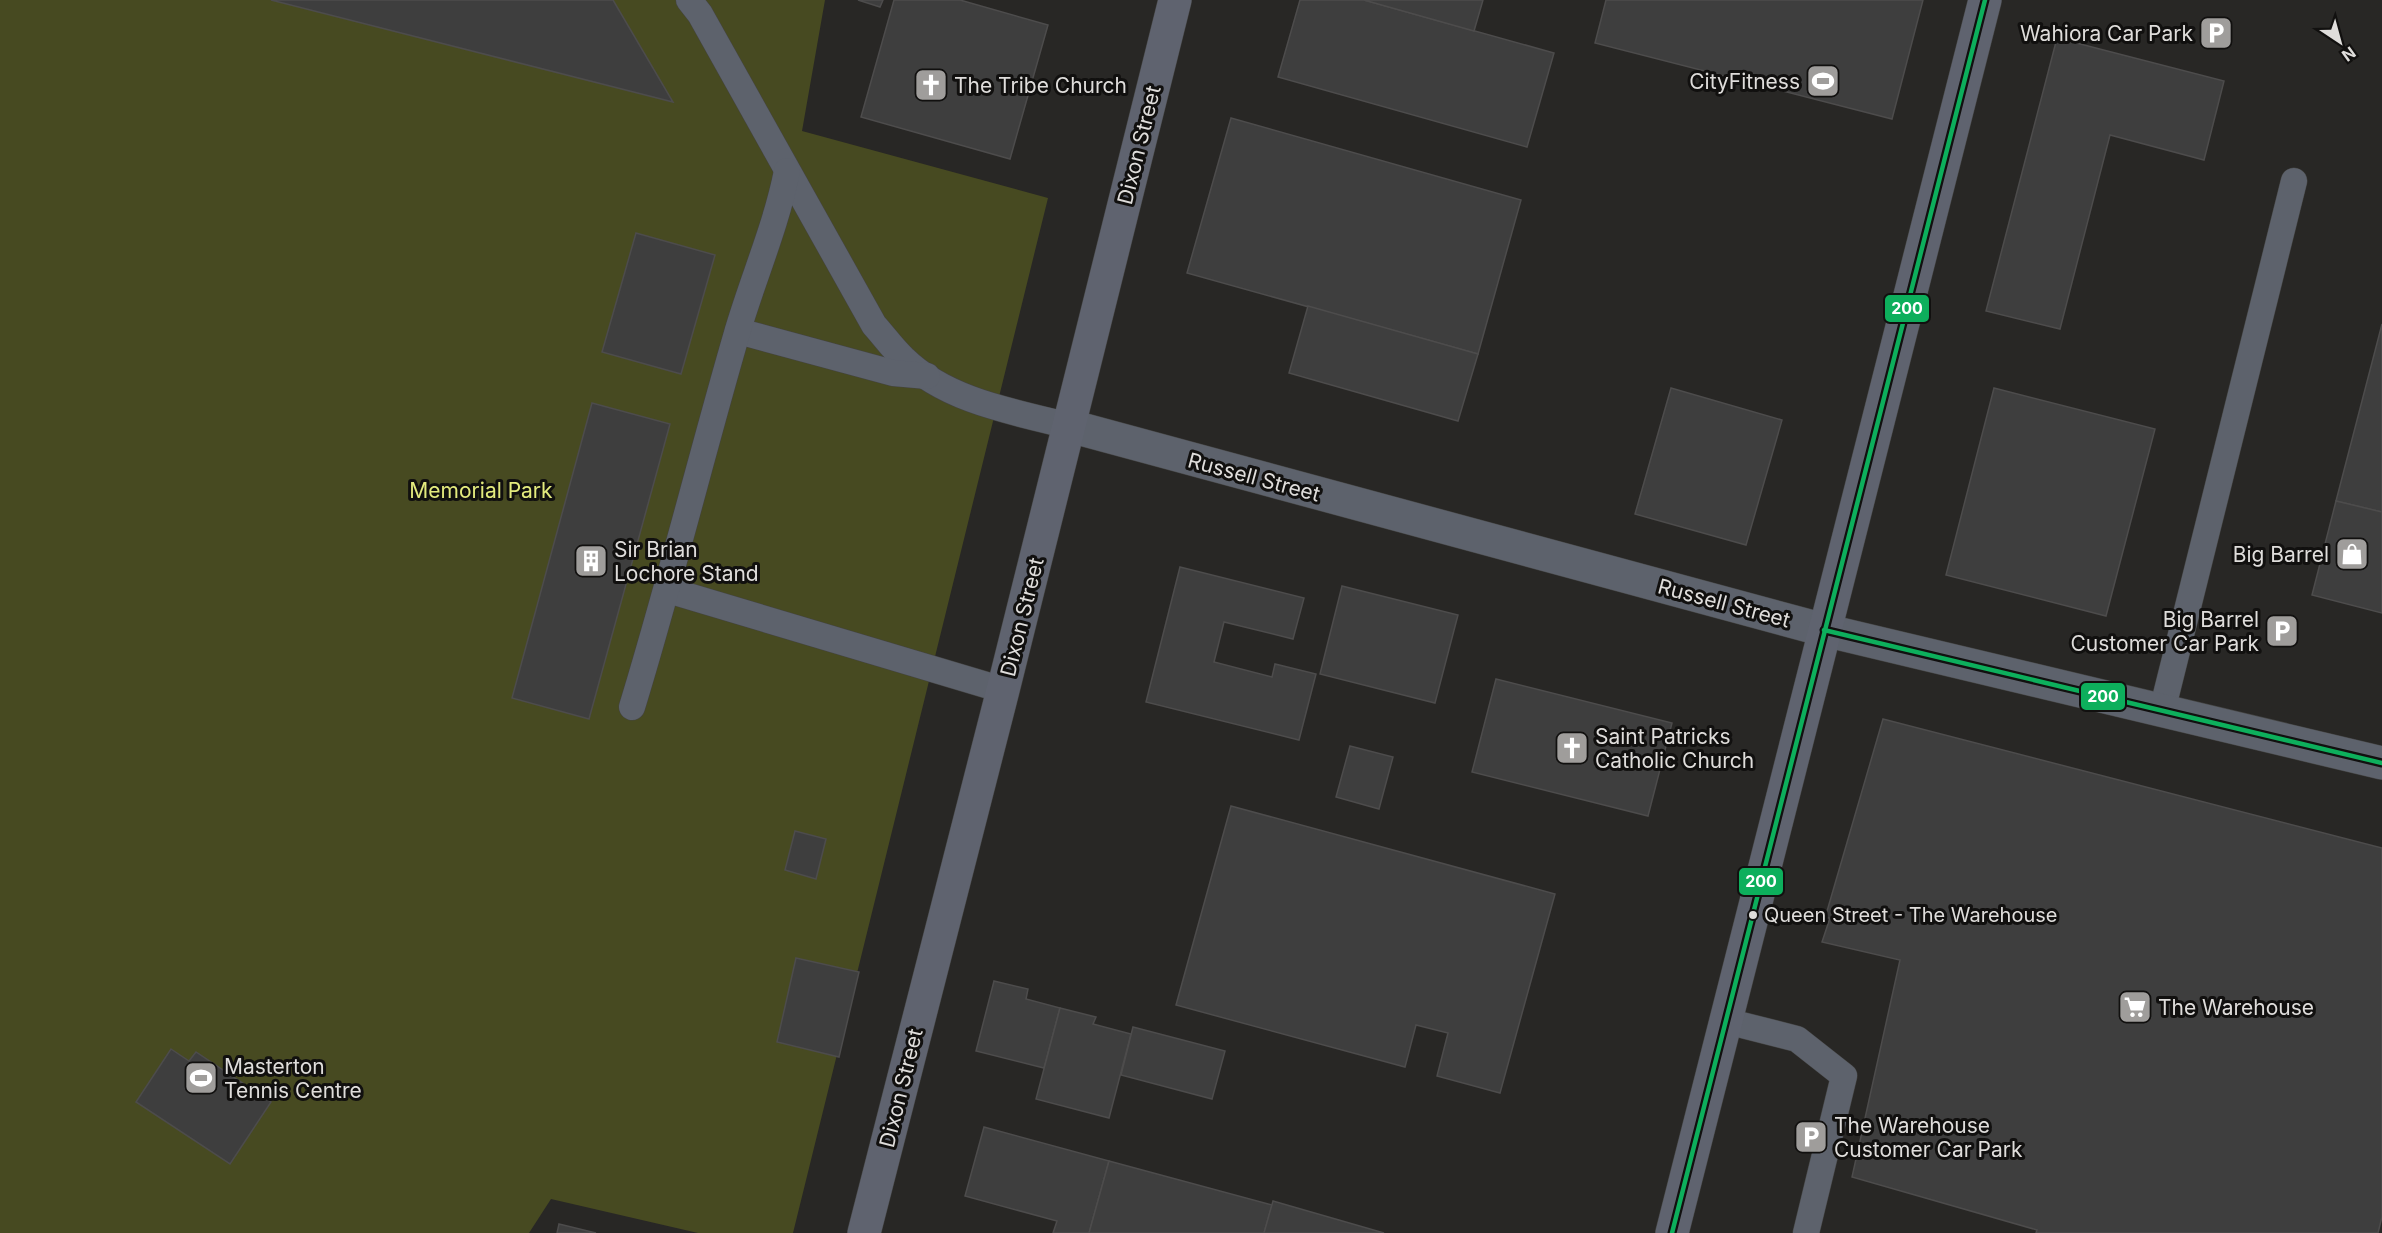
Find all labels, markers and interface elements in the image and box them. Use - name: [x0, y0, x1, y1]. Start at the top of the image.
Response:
- north arrow: [2310, 12, 2370, 72]
- parking icon: Wahiora Car Park: [2198, 15, 2234, 51]
- place label: Wahiora Car Park: [2020, 21, 2193, 46]
- text: N: [2338, 42, 2360, 66]
- sports icon: CityFitness: [1805, 63, 1841, 99]
- church icon: The Tribe Church: [913, 67, 949, 103]
- place label: CityFitness: [1689, 69, 1800, 94]
- place label: The Tribe Church: [954, 73, 1127, 98]
- street label: Dixon Street: [1112, 83, 1166, 207]
- line badge: 200: [1884, 294, 1930, 323]
- text: 200: [1891, 298, 1923, 318]
- street label: Russell Street: [1185, 447, 1323, 507]
- park label: Memorial Park: [409, 478, 553, 503]
- shop icon: Big Barrel: [2334, 536, 2370, 572]
- place label: Sir Brian Lochore Stand: [614, 537, 759, 586]
- place label: Big Barrel: [2233, 542, 2329, 567]
- building icon: Sir Brian Lochore Stand: [573, 543, 609, 579]
- street label: Dixon Street: [995, 555, 1049, 679]
- street label: Russell Street: [1655, 573, 1793, 633]
- place label: Big Barrel Customer Car Park: [2071, 607, 2259, 656]
- parking icon: Big Barrel Customer Car Park: [2264, 613, 2300, 649]
- line badge: 200: [2080, 682, 2126, 711]
- text: 200: [2087, 686, 2119, 706]
- place label: Saint Patricks Catholic Church: [1595, 724, 1754, 773]
- church icon: Saint Patricks Catholic Church: [1554, 730, 1590, 766]
- line badge: 200: [1738, 867, 1784, 896]
- text: 200: [1745, 871, 1777, 891]
- place label: Queen Street - The Warehouse: [1764, 903, 2057, 927]
- marker: Queen Street - The Warehouse: [1747, 909, 1759, 921]
- supermarket icon: The Warehouse: [2117, 989, 2153, 1025]
- place label: The Warehouse: [2158, 995, 2314, 1020]
- street label: Dixon Street: [874, 1026, 928, 1150]
- place label: Masterton Tennis Centre: [224, 1054, 362, 1103]
- sports icon: Masterton Tennis Centre: [183, 1060, 219, 1096]
- place label: The Warehouse Customer Car Park: [1834, 1113, 2023, 1162]
- parking icon: The Warehouse Customer Car Park: [1793, 1119, 1829, 1155]

